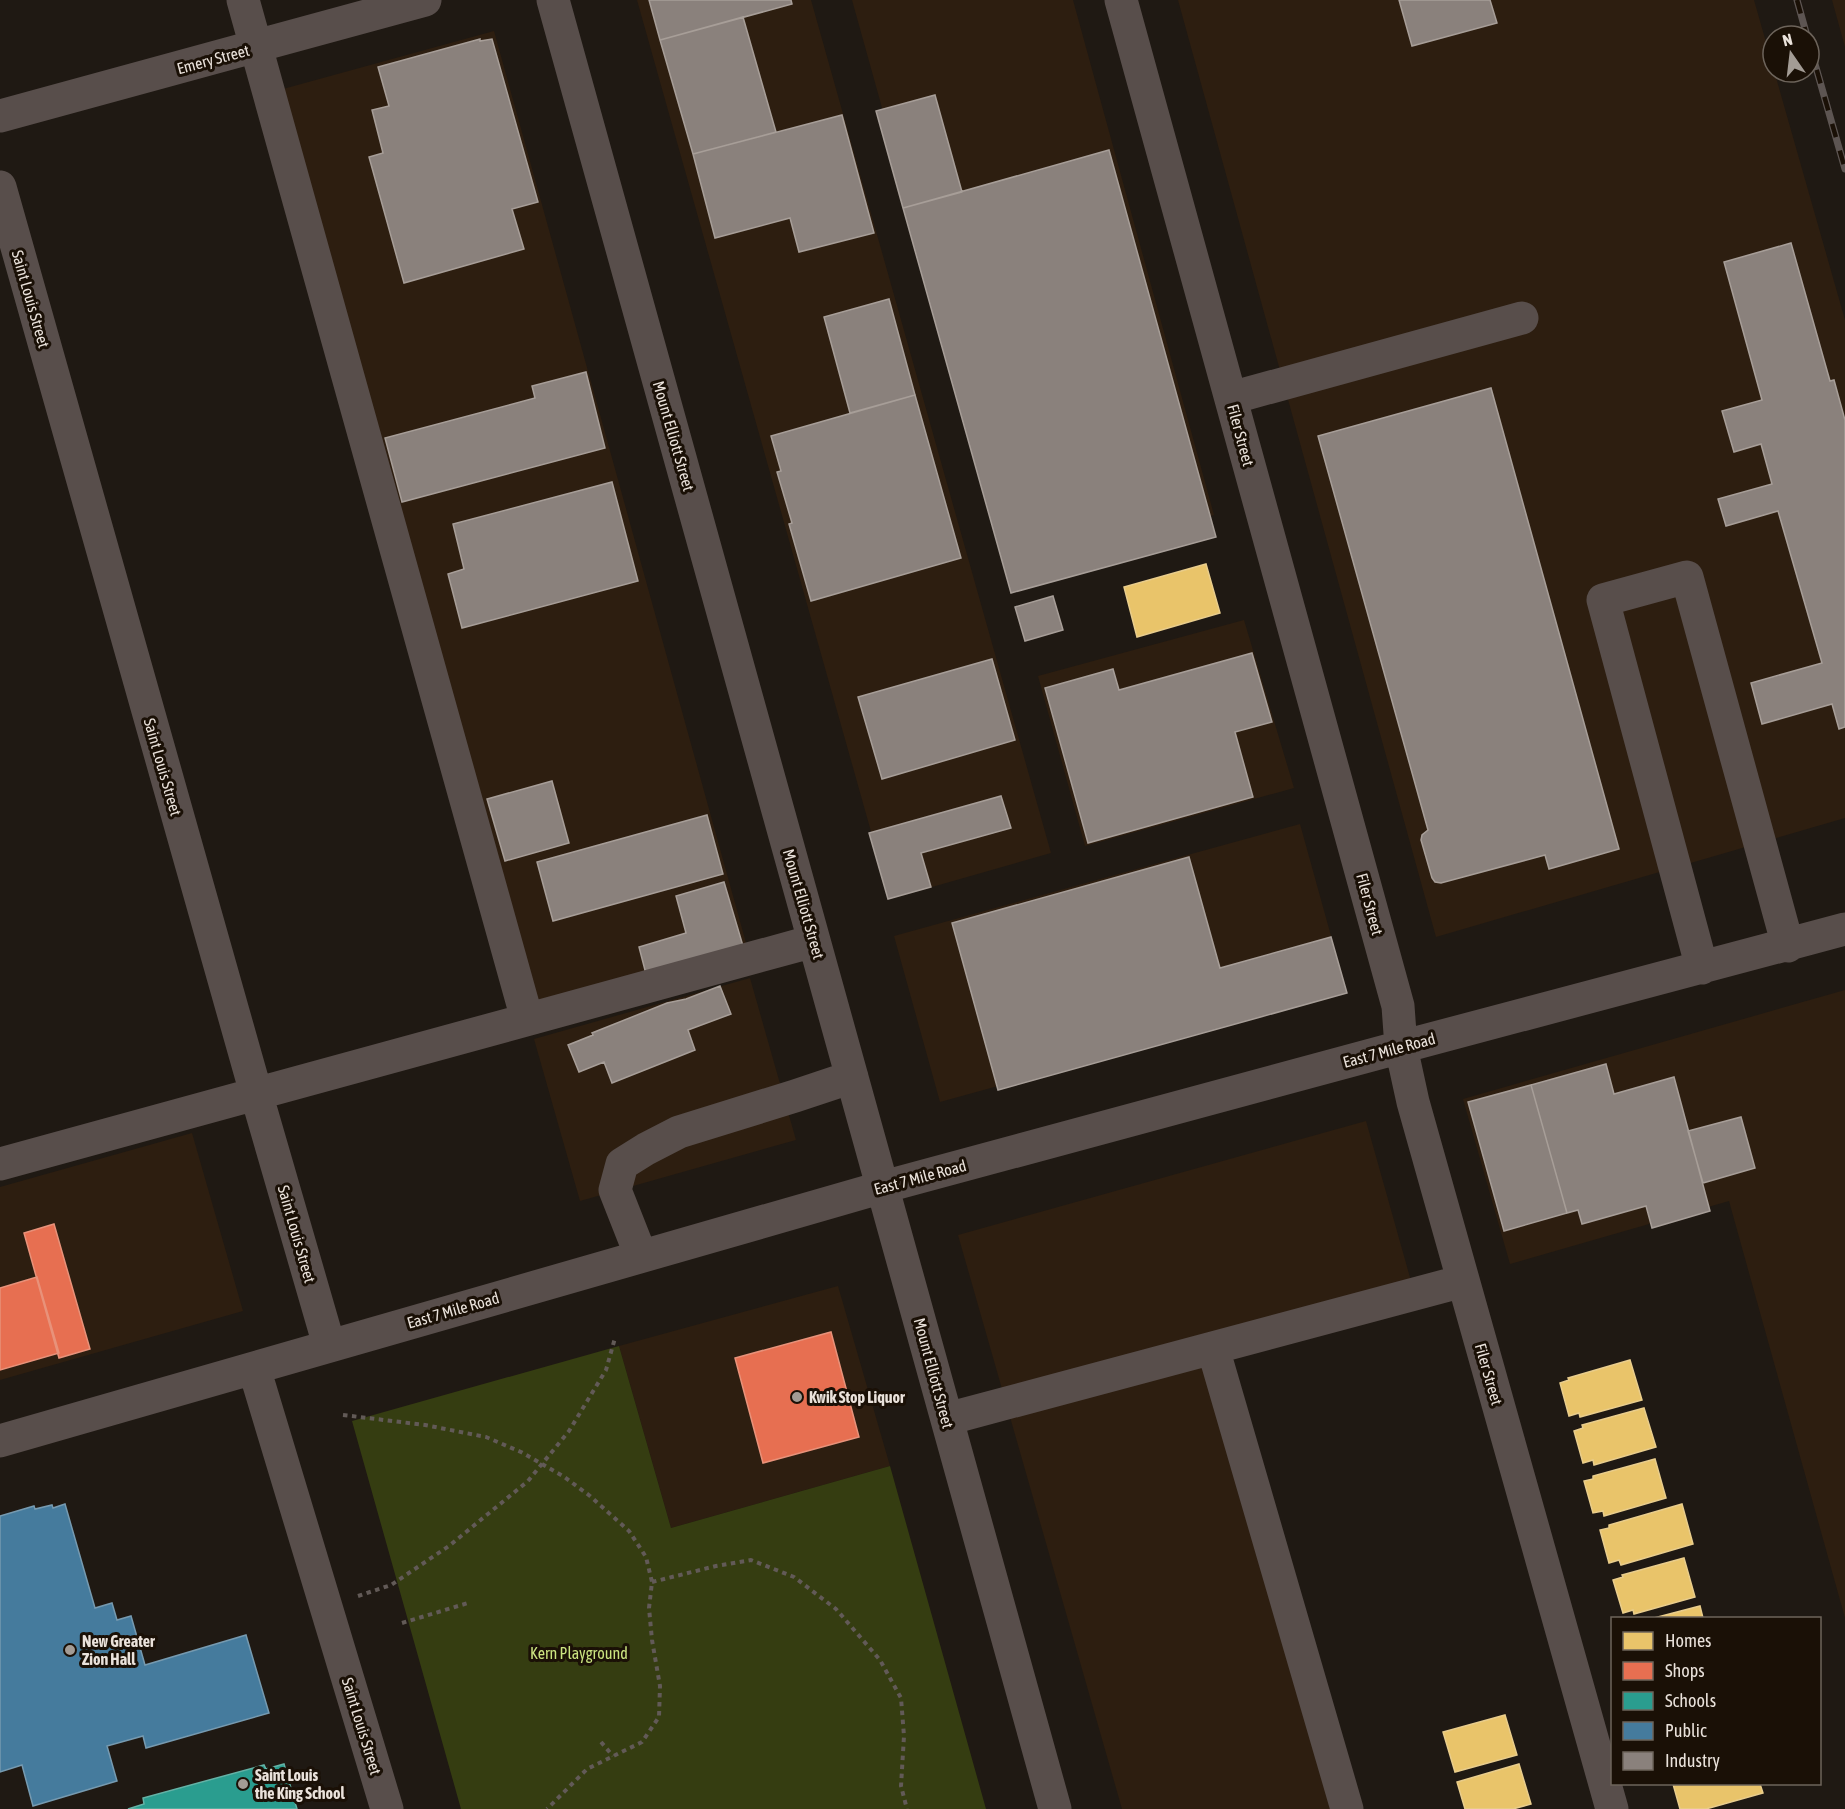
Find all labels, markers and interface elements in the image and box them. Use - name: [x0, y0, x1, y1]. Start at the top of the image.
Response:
- north arrow: [1761, 24, 1821, 84]
- text: N: [1781, 30, 1794, 49]
- street label: Emery Street: [175, 41, 252, 78]
- street label: Saint Louis Street: [9, 248, 54, 350]
- street label: Mount Elliott Street: [650, 379, 698, 493]
- street label: Filer Street: [1224, 402, 1258, 468]
- street label: Saint Louis Street: [141, 716, 186, 818]
- street label: Mount Elliott Street: [780, 847, 828, 961]
- street label: Filer Street: [1353, 871, 1387, 937]
- street label: East 7 Mile Road: [1341, 1029, 1437, 1071]
- street label: East 7 Mile Road: [872, 1156, 968, 1198]
- street label: Saint Louis Street: [275, 1183, 320, 1285]
- street label: East 7 Mile Road: [405, 1288, 501, 1332]
- street label: Mount Elliott Street: [911, 1316, 957, 1431]
- street label: Filer Street: [1472, 1341, 1507, 1407]
- place label: Kwik Stop Liquor: [809, 1388, 905, 1406]
- marker: Kwik Stop Liquor: [790, 1390, 804, 1404]
- legend: [1611, 1617, 1821, 1785]
- text: Homes: [1665, 1630, 1711, 1651]
- place label: New Greater Zion Hall: [82, 1632, 155, 1668]
- marker: New Greater Zion Hall: [63, 1643, 77, 1657]
- park label: Kern Playground: [530, 1644, 628, 1663]
- text: Shops: [1665, 1660, 1705, 1681]
- street label: Saint Louis Street: [339, 1675, 385, 1777]
- text: Schools: [1665, 1690, 1716, 1711]
- text: Public: [1665, 1720, 1707, 1741]
- text: Industry: [1665, 1750, 1720, 1771]
- place label: Saint Louis the King School: [254, 1766, 346, 1802]
- marker: Saint Louis the King School: [236, 1777, 250, 1791]

